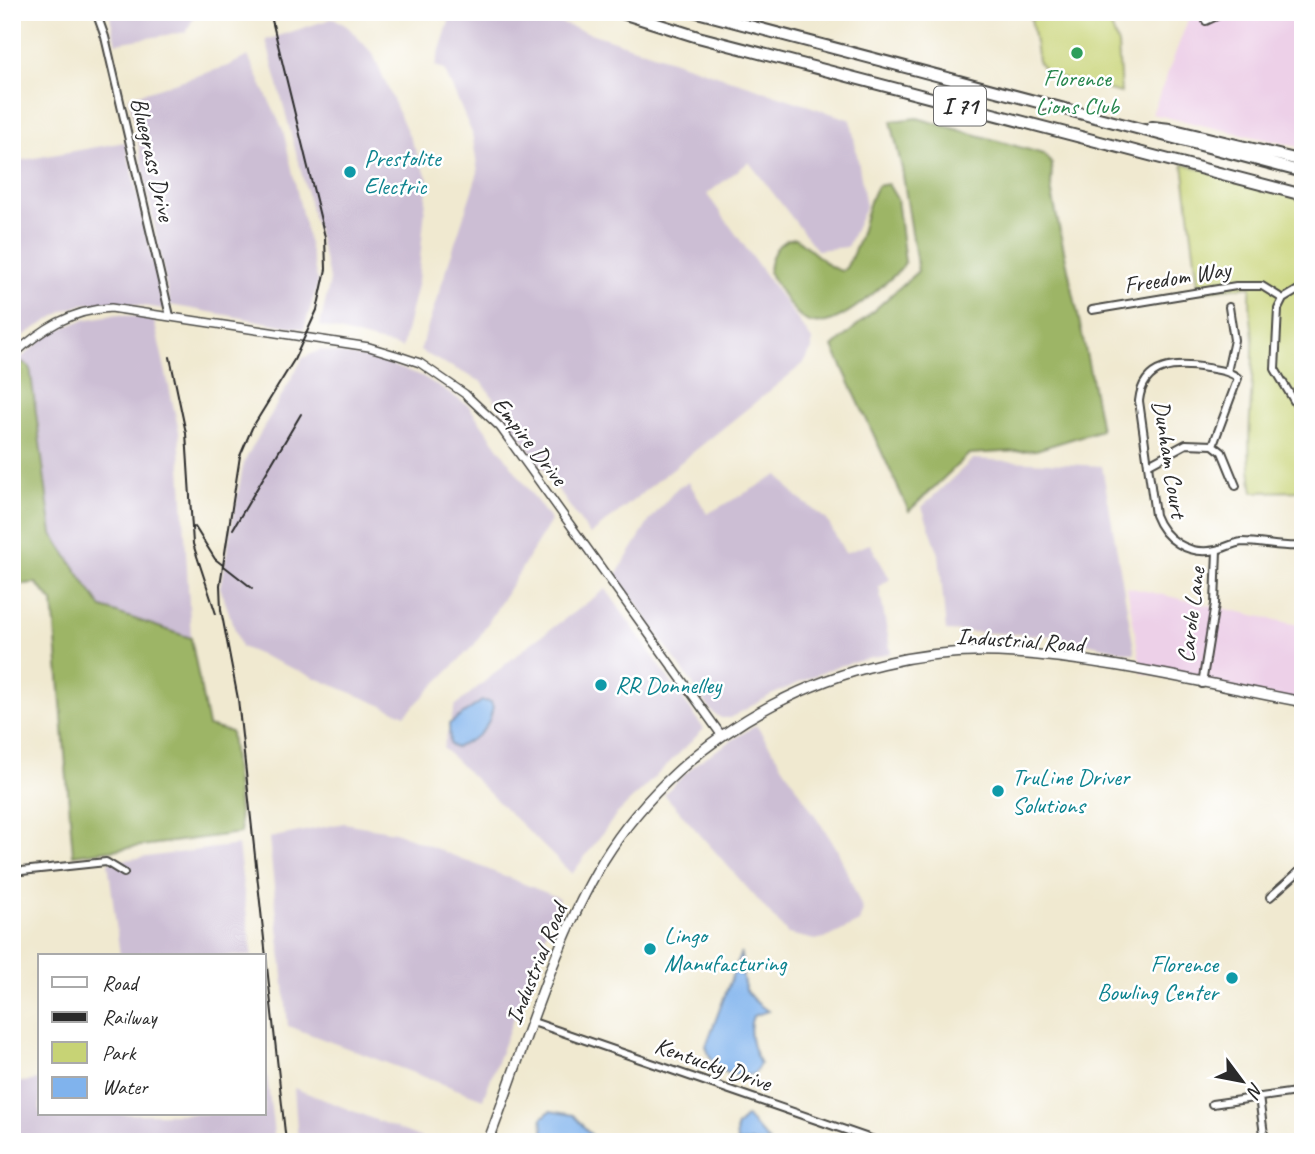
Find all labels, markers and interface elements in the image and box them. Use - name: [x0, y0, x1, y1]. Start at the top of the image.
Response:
- marker: Florence Lions Club: [1069, 45, 1085, 61]
- place label: Florence Lions Club: [1035, 63, 1120, 121]
- road number: I 71: [934, 86, 986, 125]
- street label: Bluegrass Drive: [124, 94, 182, 226]
- place label: Prestolite Electric: [364, 143, 443, 201]
- marker: Prestolite Electric: [342, 164, 358, 180]
- street label: Freedom Way: [1122, 253, 1234, 300]
- street label: Empire Drive: [486, 390, 575, 493]
- street label: Dunham Court: [1146, 398, 1194, 522]
- street label: Carole Lane: [1170, 563, 1212, 664]
- street label: Industrial Road: [955, 621, 1088, 660]
- place label: RR Donnelley: [615, 670, 723, 700]
- marker: RR Donnelley: [593, 677, 609, 693]
- place label: TruLine Driver Solutions: [1012, 762, 1132, 820]
- marker: TruLine Driver Solutions: [990, 783, 1006, 799]
- street label: Industrial Road: [498, 896, 575, 1029]
- place label: Lingo Manufacturing: [664, 920, 788, 978]
- marker: Lingo Manufacturing: [642, 941, 658, 957]
- place label: Florence Bowling Center: [1097, 949, 1220, 1007]
- legend: [38, 954, 266, 1116]
- text: Road: [102, 970, 141, 996]
- marker: Florence Bowling Center: [1224, 970, 1240, 986]
- text: Railway: [102, 1004, 158, 1030]
- street label: Kentucky Drive: [651, 1030, 777, 1099]
- text: Park: [102, 1040, 137, 1066]
- north arrow: [1206, 1046, 1276, 1116]
- text: Water: [102, 1074, 149, 1100]
- text: N: [1241, 1078, 1269, 1104]

